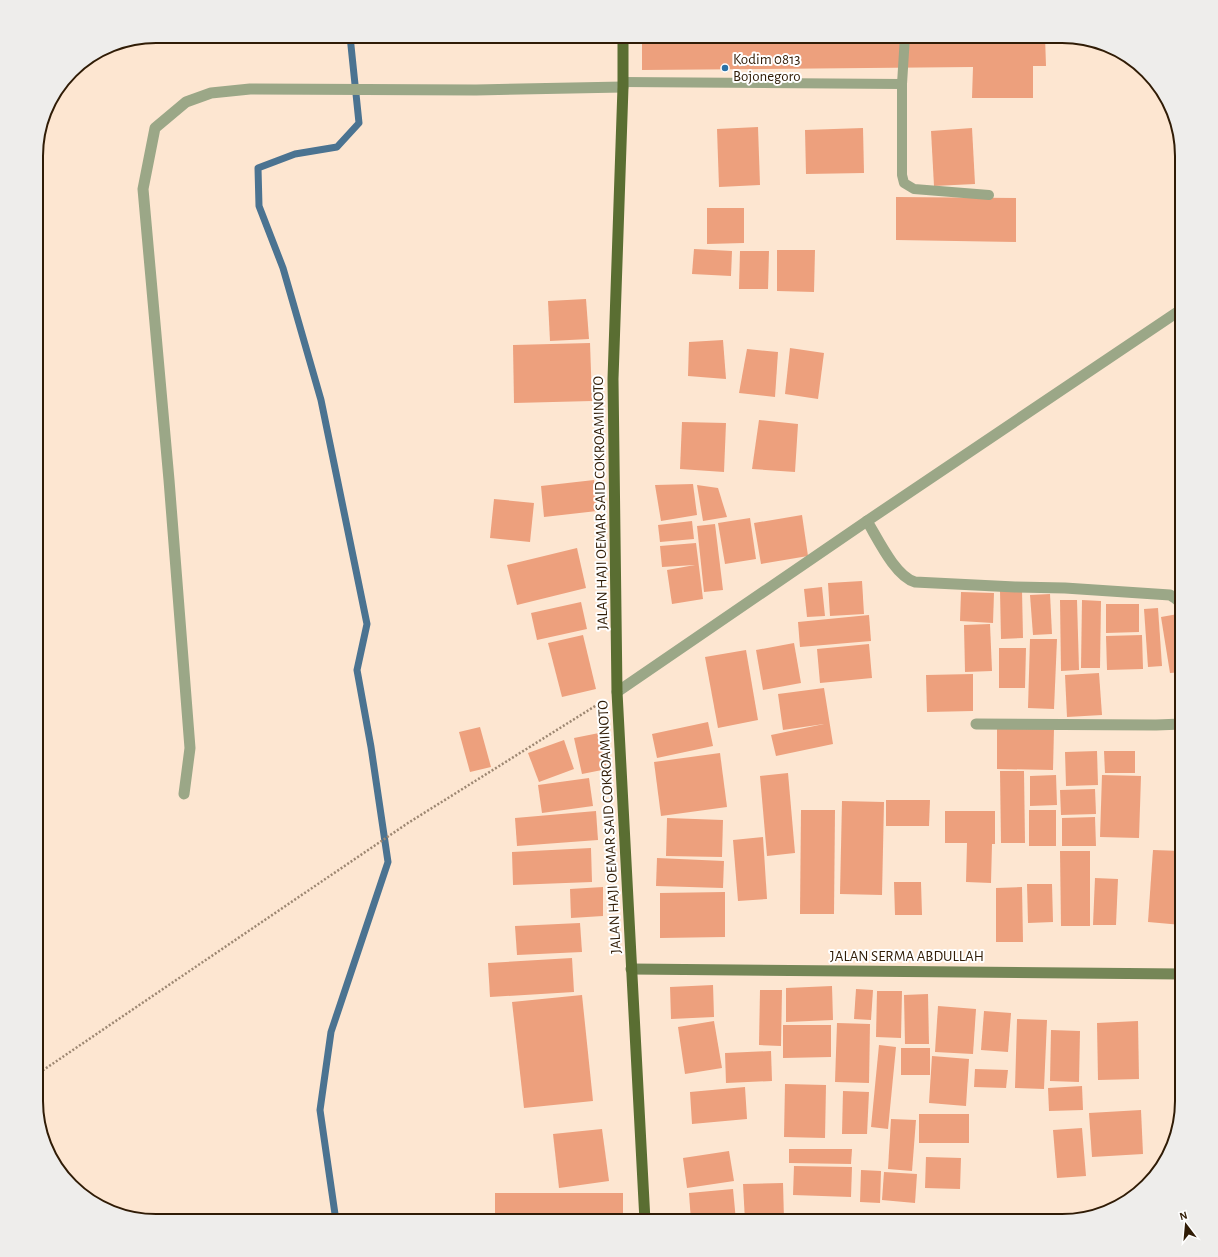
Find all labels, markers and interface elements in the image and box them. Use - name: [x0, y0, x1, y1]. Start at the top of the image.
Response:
- place label: Kodim 0813 Bojonegoro: [733, 52, 801, 84]
- marker: Kodim 0813 Bojonegoro: [720, 63, 730, 73]
- street label: JALAN HAJI OEMAR SAID COKROAMINOTO: [591, 376, 610, 630]
- street label: JALAN HAJI OEMAR SAID COKROAMINOTO: [595, 700, 624, 954]
- street label: JALAN SERMA ABDULLAH: [830, 949, 984, 964]
- north arrow: [1166, 1205, 1206, 1245]
- text: N: [1178, 1210, 1189, 1222]

